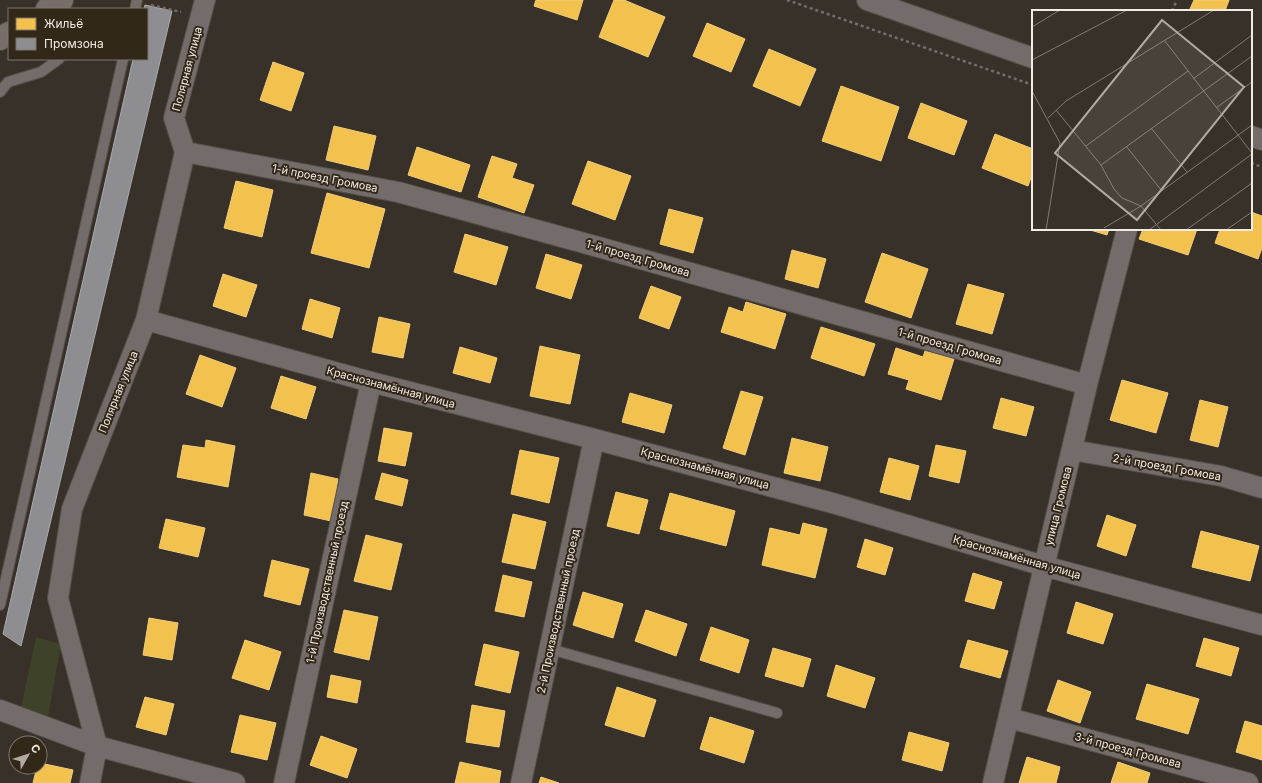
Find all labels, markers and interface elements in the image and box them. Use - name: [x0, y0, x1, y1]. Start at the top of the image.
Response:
- legend: [8, 8, 148, 60]
- inset map: [1032, 10, 1252, 230]
- text: Жильё: [44, 16, 83, 31]
- street label: Полярная улица: [169, 25, 205, 113]
- text: Промзона: [44, 36, 104, 51]
- street label: 1-й проезд Громова: [271, 161, 379, 195]
- street label: 1-й проезд Громова: [584, 236, 692, 280]
- street label: 1-й проезд Громова: [896, 324, 1004, 368]
- street label: Полярная улица: [95, 349, 141, 435]
- street label: Краснознамённая улица: [325, 363, 457, 411]
- street label: Краснознамённая улица: [639, 444, 771, 492]
- street label: 2-й проезд Громова: [1112, 451, 1222, 483]
- street label: улица Громова: [1041, 465, 1075, 547]
- street label: 1-й Производственный проезд: [303, 499, 351, 665]
- street label: 2-й Производственный проезд: [534, 527, 582, 695]
- street label: Краснознамённая улица: [951, 532, 1083, 582]
- street label: 3-й проезд Громова: [1073, 729, 1183, 771]
- north arrow: [8, 735, 48, 775]
- text: С: [28, 741, 44, 756]

